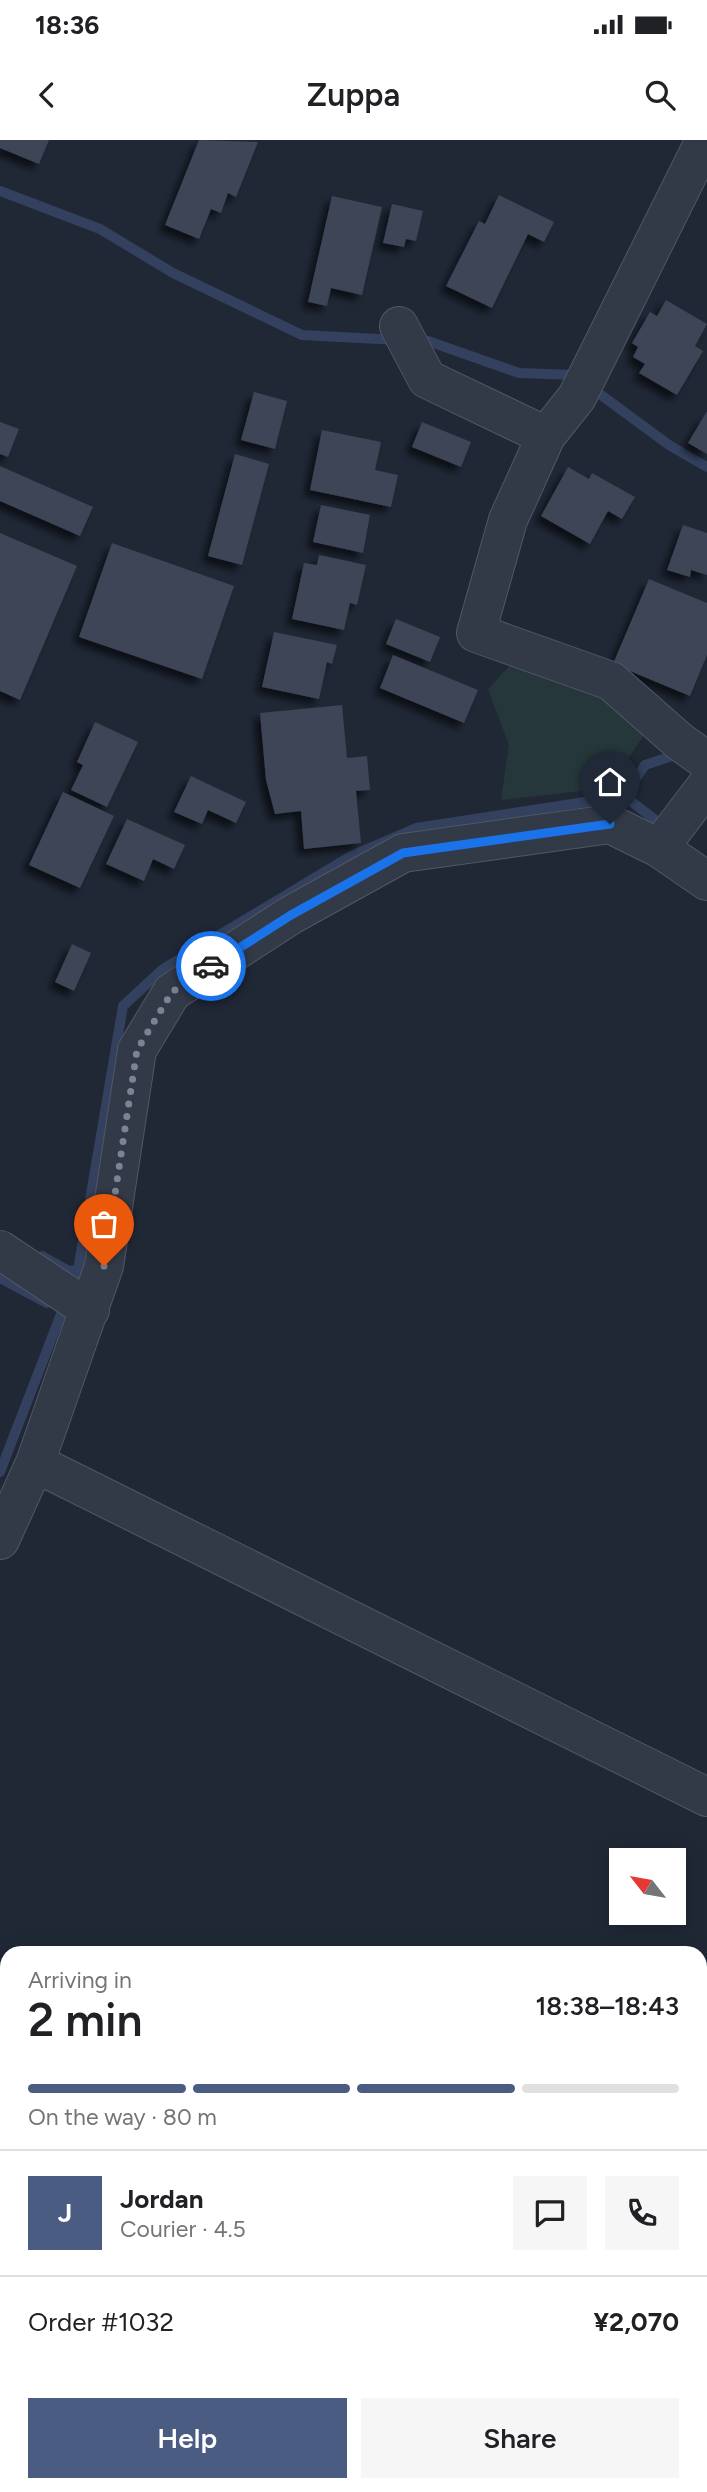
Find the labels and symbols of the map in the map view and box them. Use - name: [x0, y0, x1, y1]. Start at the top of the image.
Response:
- pin: [580, 752, 640, 824]
- courier: [176, 931, 246, 1001]
- pin: [74, 1194, 134, 1266]
- north arrow: [609, 1848, 686, 1925]

